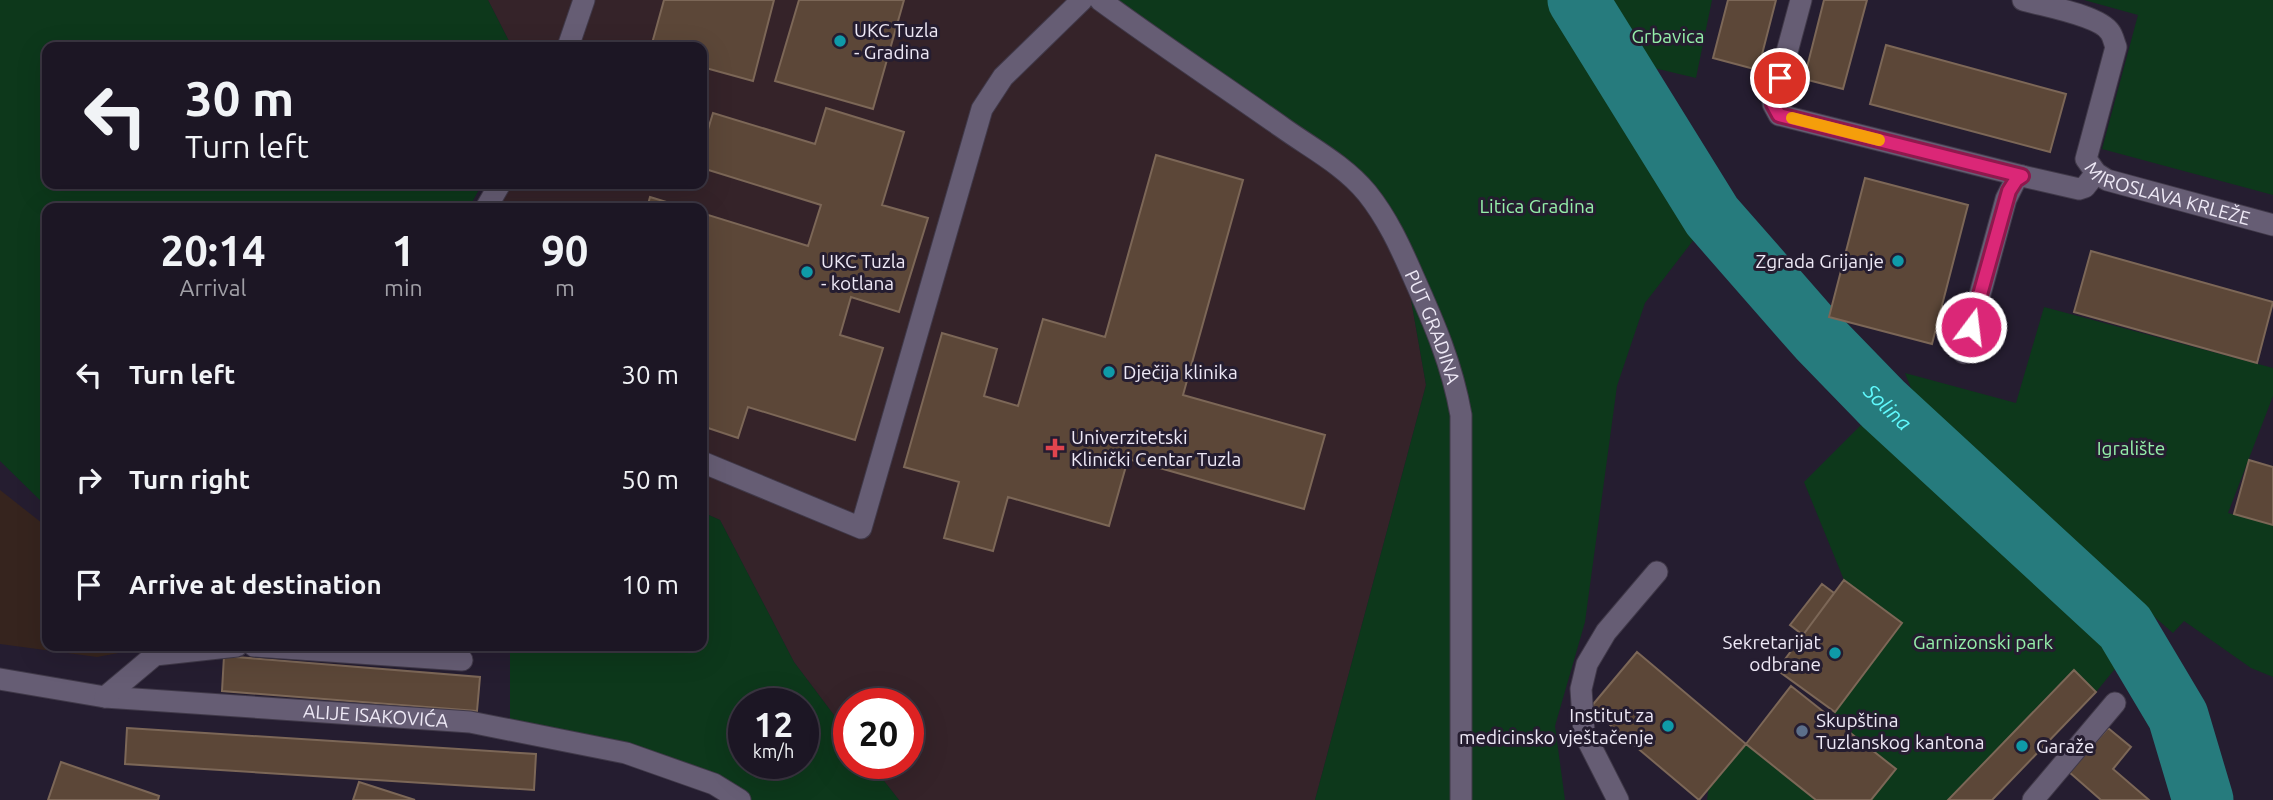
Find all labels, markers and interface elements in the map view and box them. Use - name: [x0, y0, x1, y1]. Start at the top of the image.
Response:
- place label: UKC Tuzla - Gradina: [854, 19, 938, 63]
- park label: Grbavica: [1631, 25, 1705, 47]
- marker: UKC Tuzla - Gradina: [832, 33, 848, 49]
- pin: [1750, 48, 1810, 108]
- icon: arrive: [1761, 59, 1799, 97]
- icon: left: [70, 70, 161, 161]
- text: 30 m: [185, 70, 294, 125]
- text: Turn left: [185, 128, 309, 164]
- street label: MIROSLAVA KRLEŽE: [2080, 157, 2253, 229]
- park label: Litica Gradina: [1479, 195, 1595, 217]
- text: 20:14: [160, 227, 266, 274]
- text: 1: [392, 227, 415, 274]
- text: 90: [541, 227, 589, 274]
- place label: UKC Tuzla - kotlana: [821, 250, 905, 294]
- place label: Zgrada Grijanje: [1756, 250, 1884, 272]
- marker: Zgrada Grijanje: [1890, 253, 1906, 269]
- marker: UKC Tuzla - kotlana: [799, 264, 815, 280]
- street label: PUT GRADINA: [1401, 266, 1465, 387]
- text: Arrival: [180, 275, 247, 300]
- text: min: [384, 275, 423, 300]
- text: m: [555, 275, 575, 300]
- position arrow: [1934, 290, 2008, 364]
- icon: left: [70, 356, 108, 394]
- text: Turn left: [129, 360, 235, 389]
- text: 30 m: [621, 360, 679, 389]
- place label: Dječija klinika: [1123, 361, 1238, 383]
- marker: Dječija klinika: [1101, 364, 1117, 380]
- water label: Solina: [1859, 378, 1917, 435]
- place label: Univerzitetski Klinički Centar Tuzla: [1071, 426, 1241, 470]
- park label: Igralište: [2097, 437, 2165, 459]
- marker: Univerzitetski Klinički Centar Tuzla: [1045, 438, 1065, 458]
- icon: right: [70, 461, 108, 499]
- text: Turn right: [129, 465, 250, 494]
- text: 50 m: [621, 465, 679, 494]
- icon: arrive: [70, 566, 108, 604]
- text: Arrive at destination: [129, 570, 382, 599]
- text: 10 m: [621, 570, 679, 599]
- place label: Sekretarijat odbrane: [1722, 631, 1822, 675]
- park label: Garnizonski park: [1913, 631, 2053, 653]
- marker: Sekretarijat odbrane: [1827, 645, 1843, 661]
- speed limit sign: 20: [833, 688, 924, 779]
- street label: ALIJE ISAKOVIĆA: [303, 700, 450, 732]
- text: 12: [754, 704, 793, 744]
- place label: Institut za medicinsko vještačenje: [1459, 704, 1654, 748]
- place label: Skupština Tuzlanskog kantona: [1816, 709, 1984, 753]
- marker: Institut za medicinsko vještačenje: [1660, 718, 1676, 734]
- marker: Skupština Tuzlanskog kantona: [1794, 723, 1810, 739]
- place label: Garaže: [2036, 735, 2094, 757]
- marker: Garaže: [2014, 738, 2030, 754]
- text: km/h: [753, 741, 794, 761]

